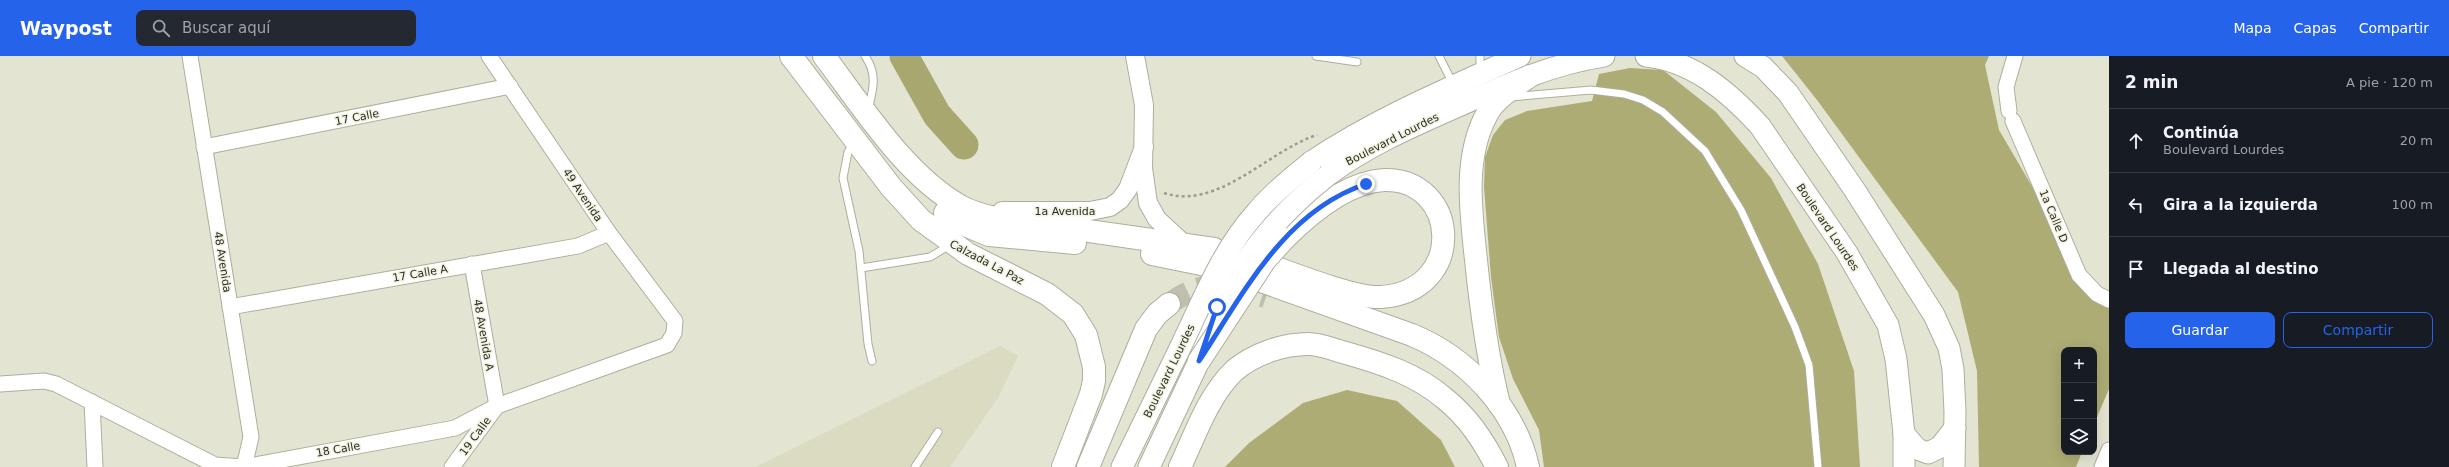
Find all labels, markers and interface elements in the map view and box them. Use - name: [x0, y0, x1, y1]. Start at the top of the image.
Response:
- search box: [136, 10, 416, 46]
- text: Waypost: [20, 17, 112, 39]
- icon: search: [150, 17, 172, 39]
- text: Buscar aquí: [182, 19, 270, 37]
- text: Mapa: [2233, 20, 2272, 36]
- text: Capas: [2294, 20, 2337, 36]
- text: Compartir: [2359, 20, 2429, 36]
- text: 2 min: [2125, 72, 2178, 92]
- text: A pie · 120 m: [2346, 75, 2433, 90]
- street label: 17 Calle: [334, 107, 381, 128]
- street label: Boulevard Lourdes: [1344, 110, 1441, 169]
- text: Continúa: [2163, 124, 2239, 142]
- icon: ahead: [2125, 130, 2147, 152]
- text: 20 m: [2400, 133, 2433, 148]
- text: Boulevard Lourdes: [2163, 142, 2284, 157]
- street label: 49 Avenida: [560, 166, 605, 224]
- route end: [1357, 175, 1375, 193]
- street label: Boulevard Lourdes: [1794, 181, 1862, 274]
- street label: 1a Calle D: [2037, 188, 2071, 245]
- icon: left: [2125, 194, 2147, 216]
- text: Gira a la izquierda: [2163, 196, 2318, 214]
- text: 100 m: [2391, 197, 2433, 212]
- street label: 1a Avenida: [1034, 205, 1096, 218]
- street label: 48 Avenida: [211, 231, 234, 293]
- street label: Calzada La Paz: [947, 237, 1026, 288]
- icon: arrive: [2125, 258, 2147, 280]
- text: Llegada al destino: [2163, 260, 2318, 278]
- street label: 17 Calle A: [391, 262, 449, 285]
- street label: 48 Avenida A: [471, 298, 496, 372]
- route start: [1208, 298, 1226, 316]
- button: Guardar: [2125, 312, 2275, 348]
- button: Compartir: [2283, 312, 2433, 348]
- street label: Boulevard Lourdes: [1141, 322, 1198, 420]
- map controls: [2061, 347, 2097, 455]
- button: +: [2061, 347, 2097, 383]
- button: −: [2061, 383, 2097, 419]
- street label: 19 Calle: [457, 414, 494, 458]
- button: layers: [2061, 419, 2097, 455]
- street label: 18 Calle: [315, 439, 362, 460]

